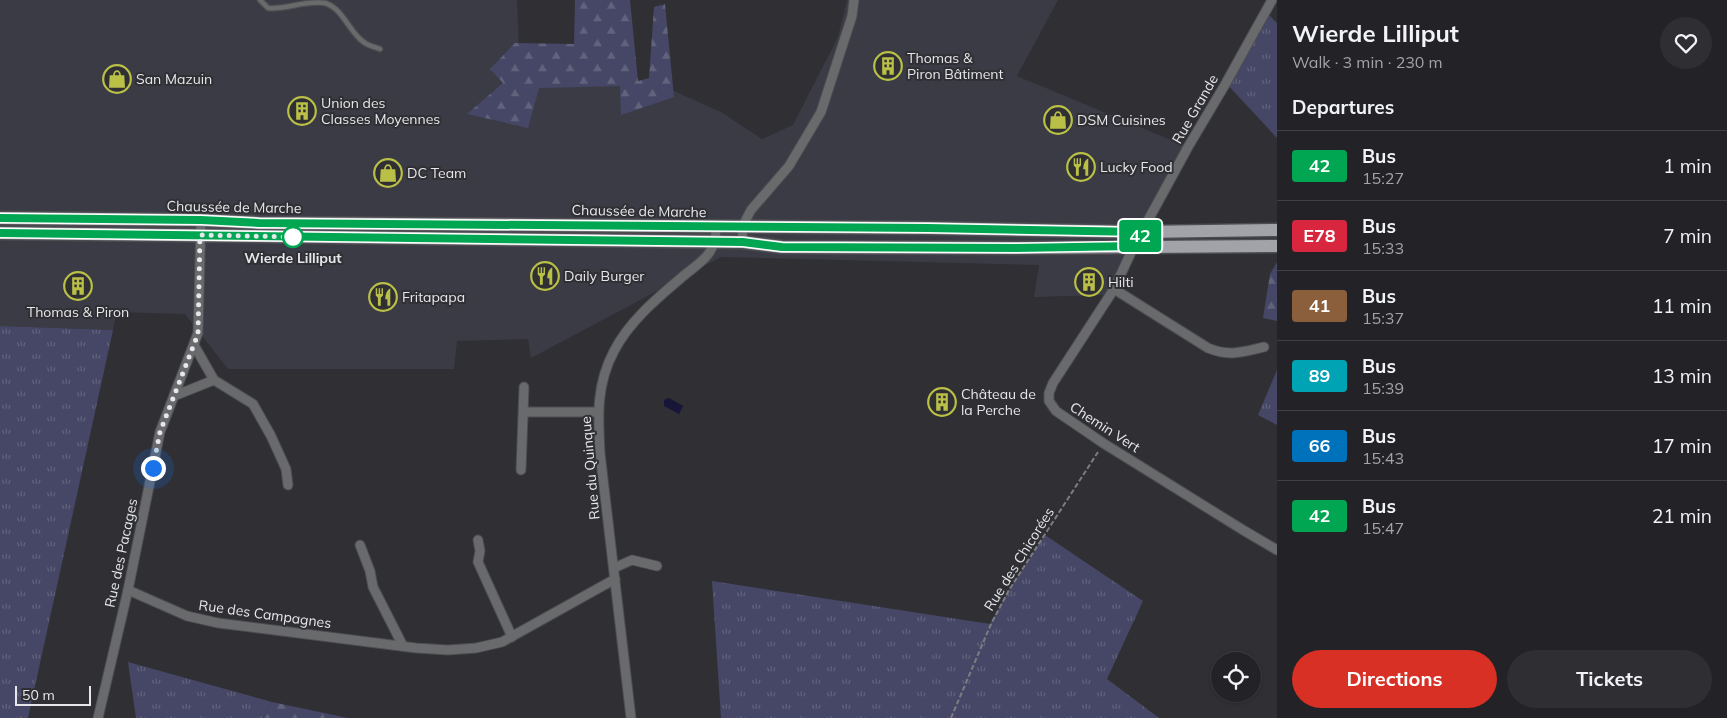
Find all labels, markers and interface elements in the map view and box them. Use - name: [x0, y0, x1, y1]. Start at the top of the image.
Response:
- button: heart: [1660, 17, 1712, 69]
- text: Wierde Lilliput: [1292, 18, 1459, 48]
- place label: Thomas & Piron Bâtiment: [907, 49, 1004, 83]
- building icon: Thomas & Piron Bâtiment: [873, 51, 903, 81]
- text: Walk · 3 min · 230 m: [1292, 52, 1443, 72]
- shop icon: San Mazuin: [102, 64, 132, 94]
- place label: San Mazuin: [136, 70, 212, 88]
- street label: Rue Grande: [1168, 71, 1222, 147]
- place label: Union des Classes Moyennes: [321, 94, 440, 128]
- text: Departures: [1292, 95, 1394, 119]
- building icon: Union des Classes Moyennes: [287, 96, 317, 126]
- shop icon: DSM Cuisines: [1043, 105, 1073, 135]
- place label: DSM Cuisines: [1077, 111, 1166, 129]
- text: Bus: [1362, 144, 1396, 168]
- restaurant icon: Lucky Food: [1066, 152, 1096, 182]
- text: 42: [1309, 154, 1330, 177]
- text: 1 min: [1663, 154, 1712, 178]
- shop icon: DC Team: [373, 158, 403, 188]
- place label: Lucky Food: [1100, 158, 1173, 176]
- place label: DC Team: [407, 164, 466, 182]
- text: 15:27: [1362, 168, 1404, 188]
- street label: Chaussée de Marche: [166, 197, 302, 217]
- street label: Chaussée de Marche: [571, 201, 707, 221]
- text: Bus: [1362, 214, 1396, 238]
- line badge: 42: [1118, 220, 1162, 252]
- text: 42: [1129, 224, 1151, 247]
- text: E78: [1303, 224, 1336, 247]
- text: 7 min: [1663, 224, 1712, 248]
- marker: Wierde Lilliput: [282, 226, 304, 248]
- text: 15:33: [1362, 238, 1404, 258]
- place label: Wierde Lilliput: [244, 249, 342, 267]
- restaurant icon: Daily Burger: [530, 261, 560, 291]
- place label: Daily Burger: [564, 267, 645, 285]
- building icon: Hilti: [1074, 267, 1104, 297]
- building icon: Thomas & Piron: [63, 271, 93, 301]
- place label: Hilti: [1108, 273, 1134, 291]
- restaurant icon: Fritapapa: [368, 282, 398, 312]
- text: Bus: [1362, 284, 1396, 308]
- place label: Fritapapa: [402, 288, 465, 306]
- text: 41: [1309, 294, 1330, 317]
- text: 11 min: [1652, 294, 1712, 318]
- place label: Thomas & Piron: [27, 303, 129, 321]
- text: 15:37: [1362, 308, 1404, 328]
- text: Bus: [1362, 354, 1396, 378]
- text: 89: [1309, 364, 1330, 387]
- text: 13 min: [1652, 364, 1712, 388]
- text: 15:39: [1362, 378, 1404, 398]
- place label: Château de la Perche: [961, 385, 1036, 419]
- building icon: Château de la Perche: [927, 387, 957, 417]
- street label: Chemin Vert: [1067, 398, 1143, 456]
- street label: Rue du Quinque: [577, 416, 603, 520]
- text: Bus: [1362, 424, 1396, 448]
- text: 66: [1309, 434, 1330, 457]
- text: 17 min: [1652, 434, 1712, 458]
- text: 15:43: [1362, 448, 1404, 468]
- your location: [141, 456, 166, 481]
- text: Bus: [1362, 494, 1396, 518]
- street label: Rue des Pacages: [101, 497, 141, 609]
- street label: Rue des Chicorées: [980, 504, 1058, 614]
- text: 42: [1309, 504, 1330, 527]
- text: 21 min: [1652, 504, 1712, 528]
- text: 15:47: [1362, 518, 1404, 538]
- street label: Rue des Campagnes: [198, 596, 332, 632]
- button: Directions: [1292, 650, 1497, 708]
- button: Tickets: [1507, 650, 1712, 708]
- map controls: [1211, 652, 1261, 702]
- button: locate: [1211, 652, 1261, 702]
- scale bar: [15, 683, 91, 706]
- text: 50 m: [22, 686, 55, 704]

